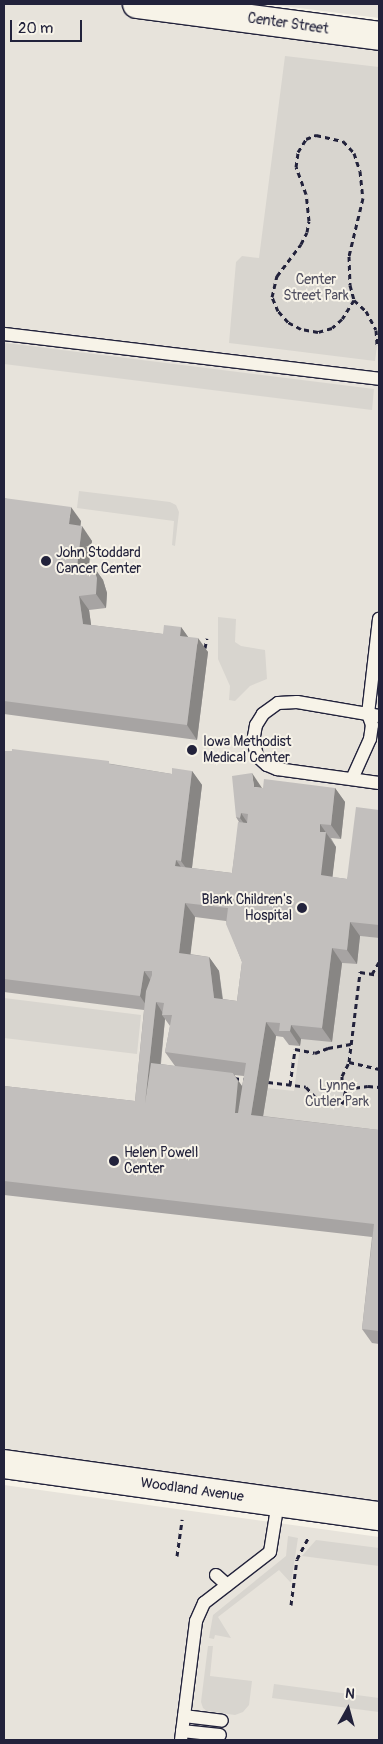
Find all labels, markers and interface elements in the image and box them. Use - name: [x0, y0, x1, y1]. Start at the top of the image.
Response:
- scale bar: [12, 10, 85, 42]
- street label: Center Street: [246, 10, 330, 38]
- text: 20 m: [18, 19, 53, 38]
- park label: Center Street Park: [283, 272, 349, 304]
- place label: John Stoddard Cancer Center: [56, 545, 141, 578]
- marker: John Stoddard Cancer Center: [40, 555, 52, 567]
- place label: Iowa Methodist Medical Center: [203, 734, 291, 766]
- marker: Iowa Methodist Medical Center: [185, 743, 199, 757]
- place label: Blank Children's Hospital: [202, 892, 292, 924]
- marker: Blank Children's Hospital: [296, 902, 308, 914]
- park label: Lynne Cutler Park: [305, 1078, 369, 1110]
- place label: Helen Powell Center: [124, 1145, 198, 1178]
- marker: Helen Powell Center: [108, 1155, 120, 1167]
- street label: Woodland Avenue: [139, 1474, 245, 1506]
- north arrow: [323, 1684, 373, 1734]
- text: N: [344, 1685, 356, 1703]

